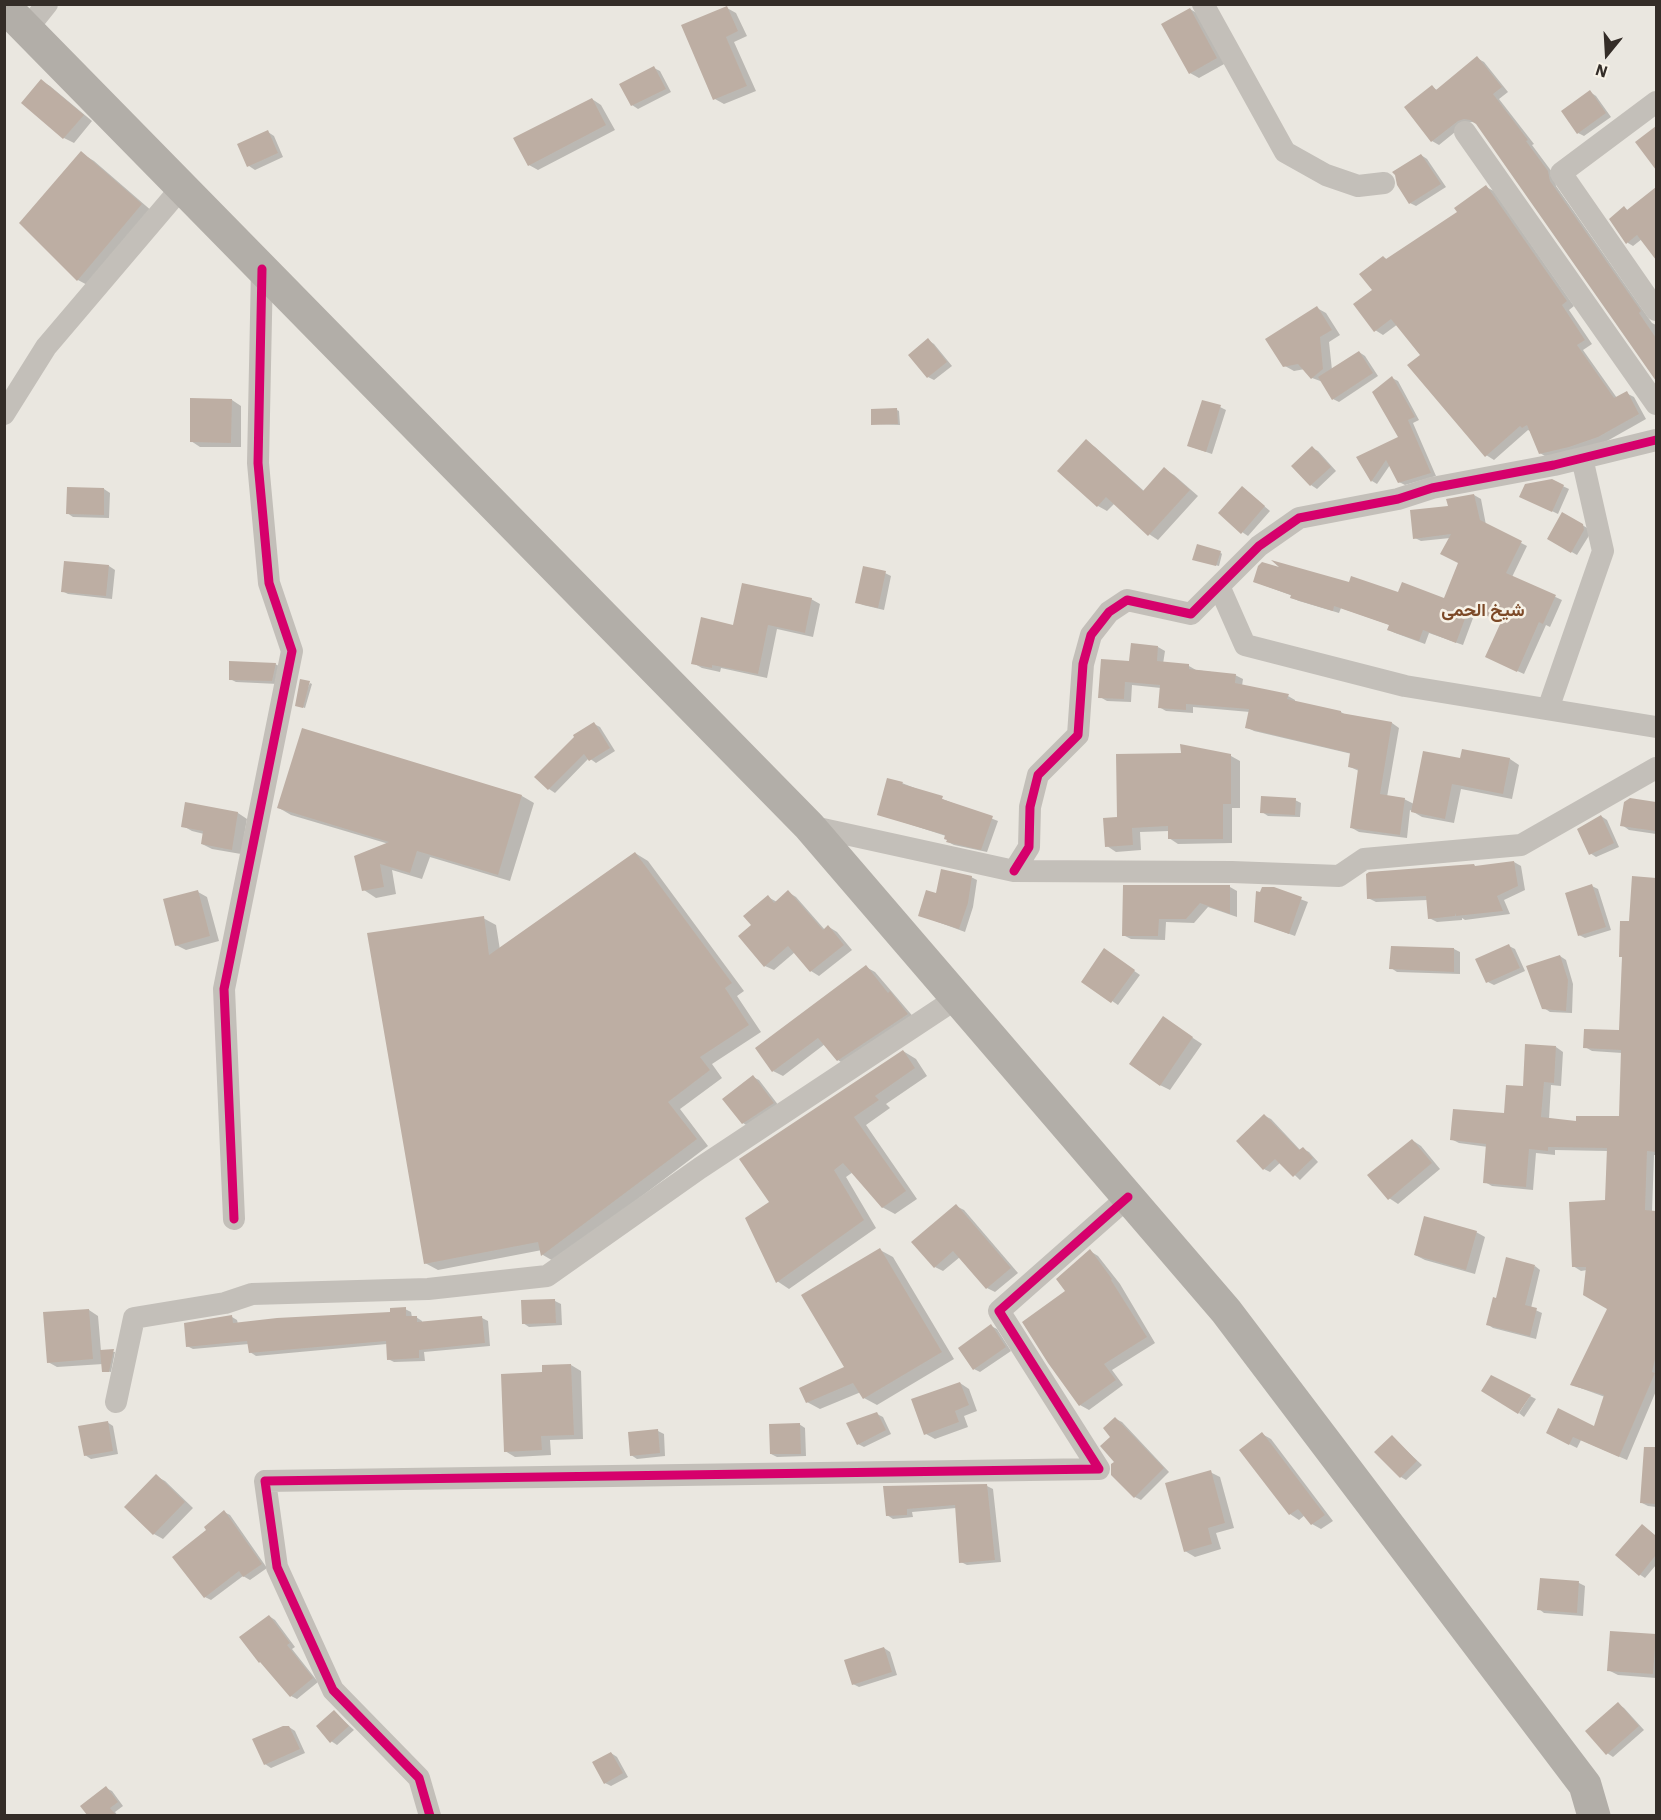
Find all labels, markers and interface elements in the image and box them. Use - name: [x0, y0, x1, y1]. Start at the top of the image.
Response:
- north arrow: [1577, 24, 1637, 84]
- text: N: [1593, 60, 1610, 82]
- district label: شيخ الحمى: [1441, 600, 1525, 622]

